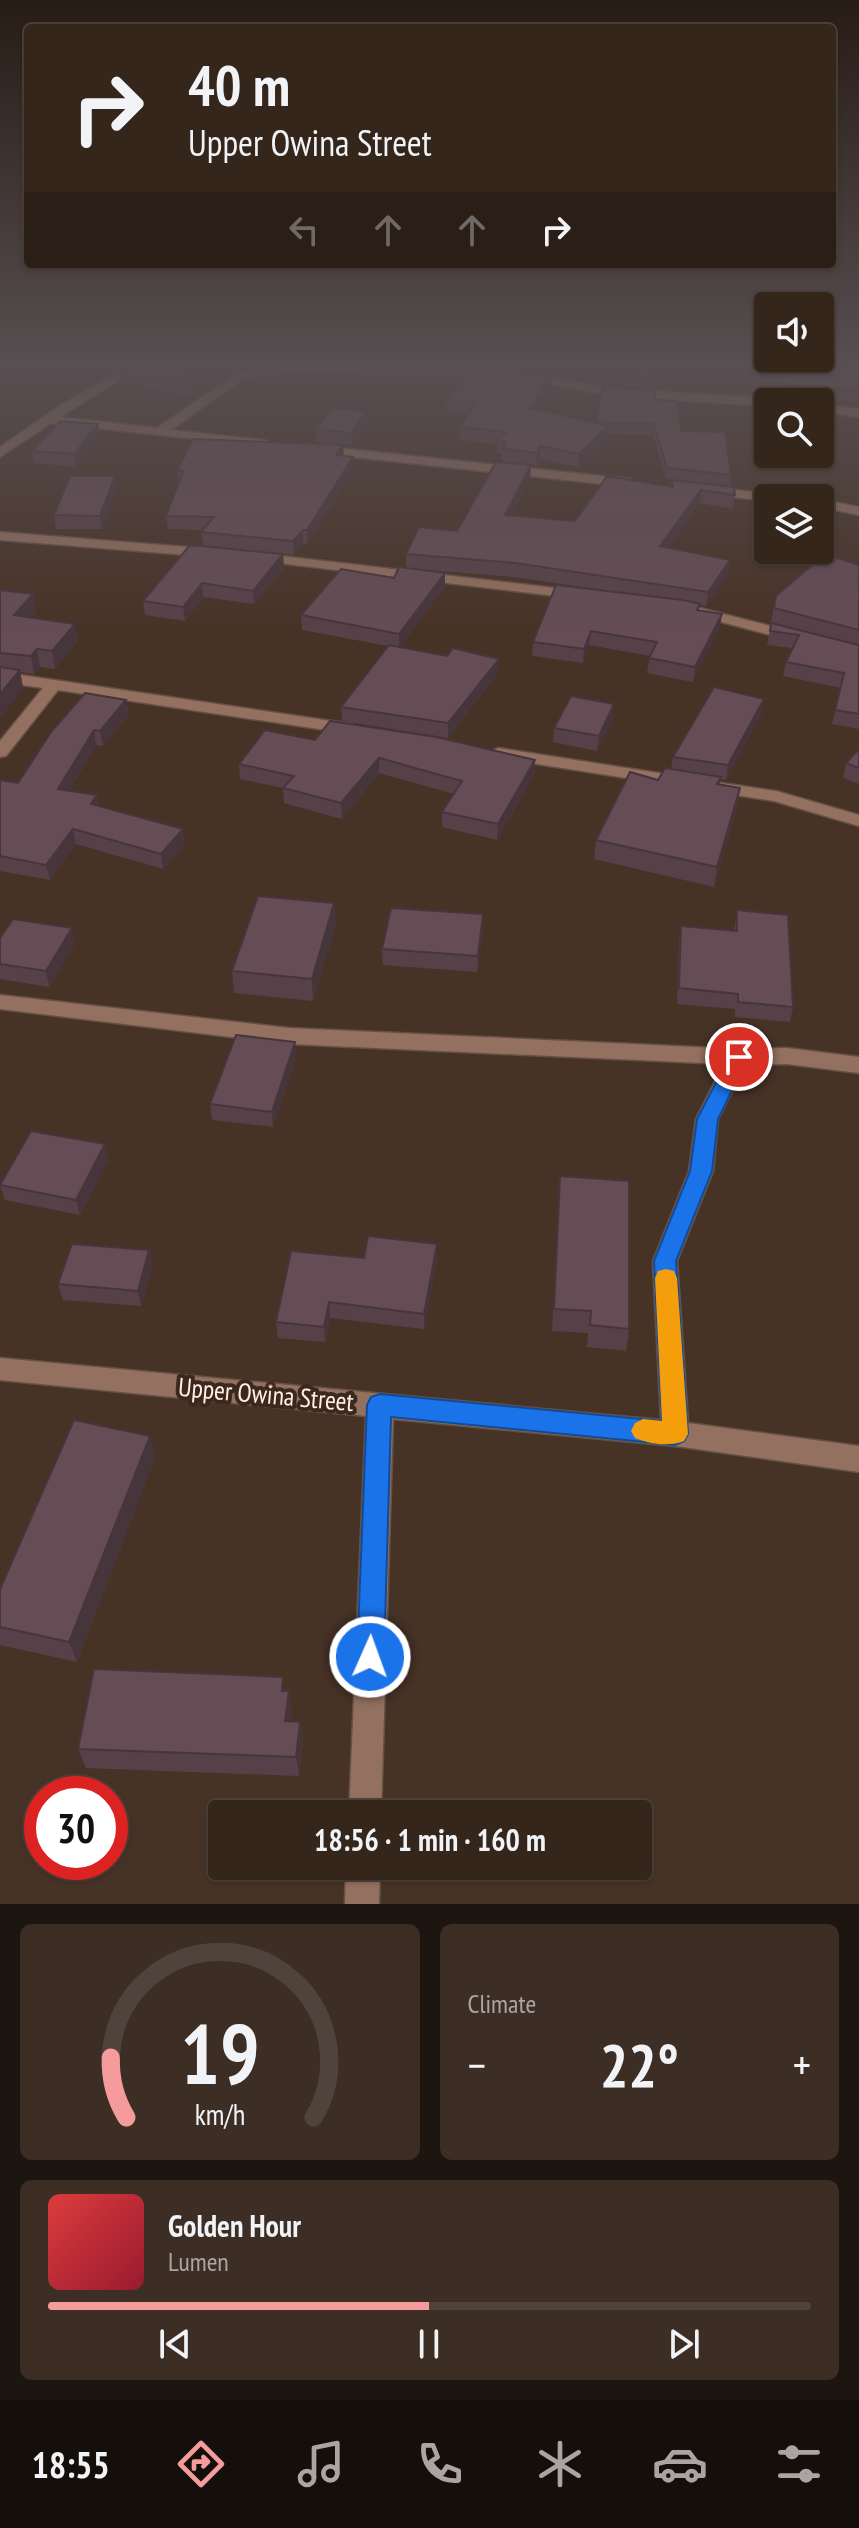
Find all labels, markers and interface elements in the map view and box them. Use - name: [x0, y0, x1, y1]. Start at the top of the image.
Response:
- text: 40 m: [188, 49, 290, 121]
- icon: right: [56, 56, 160, 160]
- text: Upper Owina Street: [188, 119, 432, 166]
- icon: left: [282, 208, 326, 252]
- icon: ahead: [366, 208, 410, 252]
- icon: ahead: [450, 208, 494, 252]
- icon: right: [534, 208, 578, 252]
- map controls: [754, 292, 834, 564]
- button: sound: [754, 292, 834, 372]
- button: search: [754, 388, 834, 468]
- button: layers: [754, 484, 834, 564]
- pin: [705, 1023, 773, 1091]
- icon: arrive: [717, 1035, 761, 1079]
- street label: Upper Owina Street: [177, 1370, 355, 1418]
- position arrow: [328, 1615, 412, 1699]
- speed limit sign: 30: [24, 1776, 128, 1880]
- text: 18:56 · 1 min · 160 m: [314, 1820, 546, 1859]
- text: Climate: [468, 1987, 536, 2020]
- text: 19: [180, 1999, 260, 2107]
- text: 22°: [600, 2026, 679, 2104]
- text: −: [468, 2036, 486, 2093]
- text: +: [793, 2036, 811, 2093]
- text: km/h: [194, 2096, 245, 2133]
- text: Golden Hour: [168, 2206, 301, 2245]
- text: Lumen: [168, 2245, 229, 2278]
- icon: previous: [153, 2322, 197, 2366]
- icon: pause: [407, 2322, 451, 2366]
- icon: next: [662, 2322, 706, 2366]
- icon: directions: [173, 2436, 229, 2492]
- icon: music: [293, 2436, 349, 2492]
- icon: phone: [412, 2436, 468, 2492]
- icon: climate: [532, 2436, 588, 2492]
- icon: car: [652, 2436, 708, 2492]
- icon: filters: [771, 2436, 827, 2492]
- text: 18:55: [32, 2441, 110, 2488]

